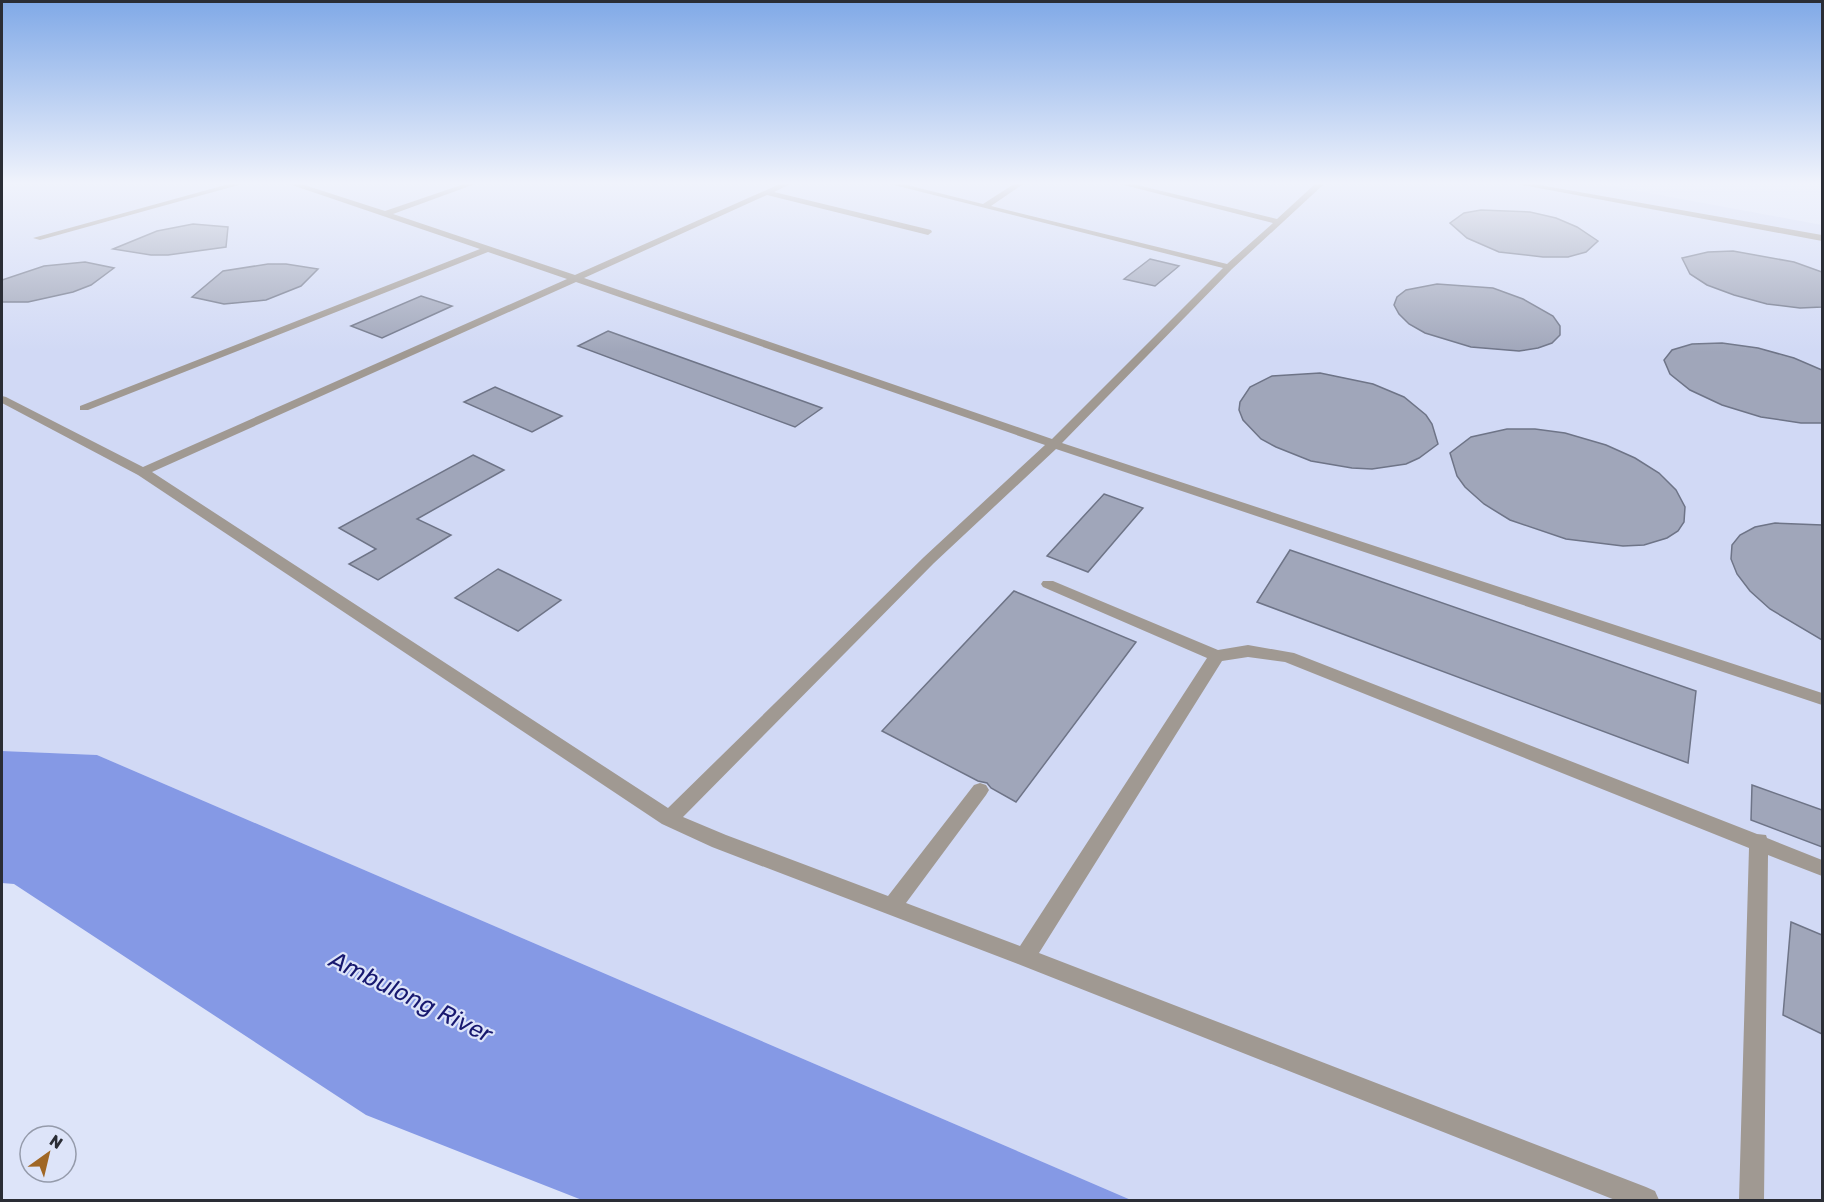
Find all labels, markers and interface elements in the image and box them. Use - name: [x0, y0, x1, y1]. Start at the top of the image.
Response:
- water label: Ambulong River: [323, 945, 498, 1049]
- north arrow: [18, 1124, 78, 1184]
- text: N: [46, 1131, 66, 1153]

